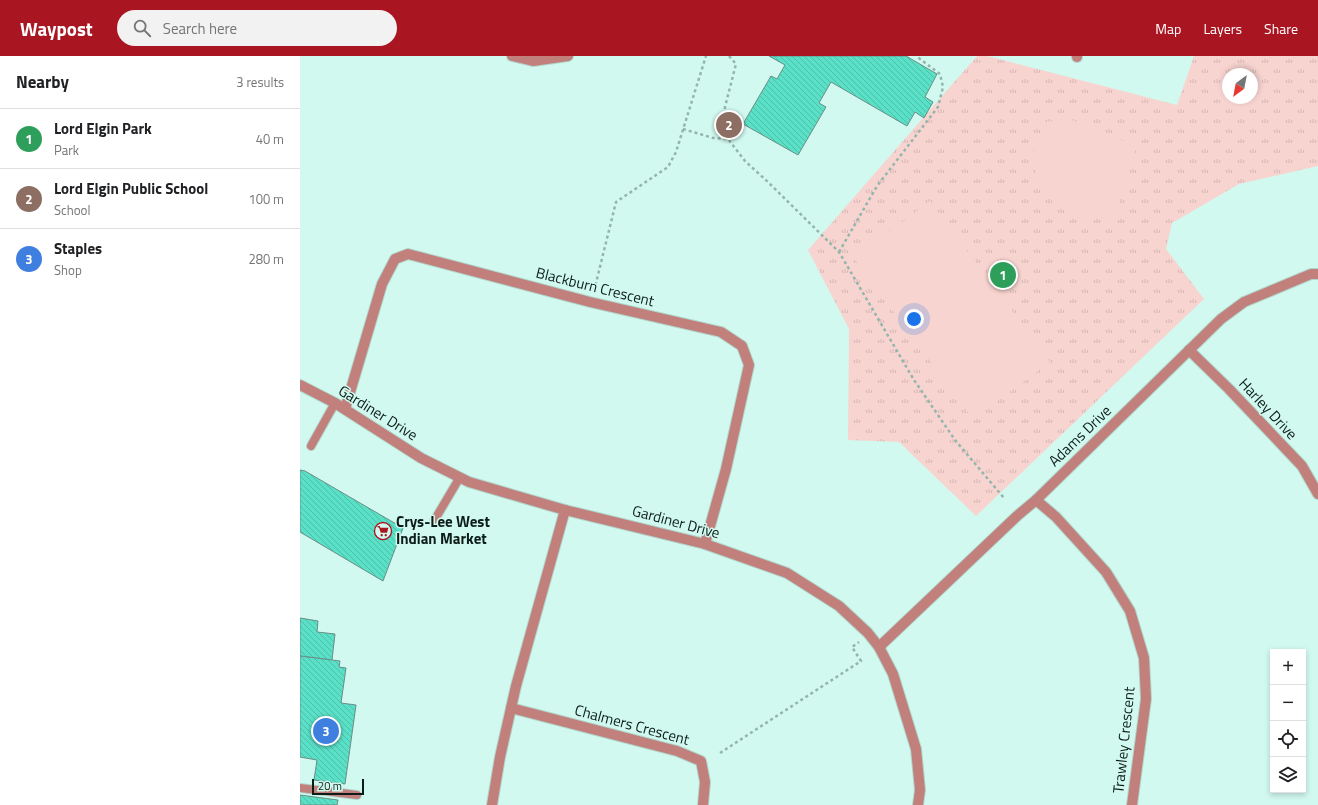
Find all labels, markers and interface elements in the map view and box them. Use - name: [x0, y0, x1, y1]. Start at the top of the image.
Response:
- search box: [117, 10, 397, 46]
- text: Waypost: [20, 14, 93, 43]
- icon: search: [131, 17, 153, 39]
- text: Search here: [163, 17, 237, 40]
- text: Map: [1155, 18, 1181, 39]
- text: Layers: [1203, 18, 1242, 39]
- text: Share: [1264, 18, 1298, 39]
- north arrow: [1222, 68, 1258, 104]
- text: Nearby: [16, 69, 69, 95]
- text: 3 results: [236, 72, 284, 92]
- pin: 2: [716, 110, 742, 140]
- text: Lord Elgin Park: [54, 117, 152, 140]
- text: 1: [25, 129, 33, 149]
- text: 40 m: [256, 129, 284, 149]
- text: Park: [54, 140, 79, 160]
- text: Lord Elgin Public School: [54, 177, 208, 200]
- text: 2: [25, 189, 33, 209]
- text: 100 m: [248, 189, 284, 209]
- text: School: [54, 200, 90, 220]
- text: Staples: [54, 237, 102, 260]
- text: 3: [25, 249, 33, 269]
- text: 280 m: [248, 249, 284, 269]
- text: Shop: [54, 260, 82, 280]
- pin: 1: [990, 260, 1016, 290]
- street label: Blackburn Crescent: [533, 261, 657, 313]
- your location: [904, 309, 924, 329]
- street label: Harley Drive: [1234, 373, 1303, 445]
- street label: Gardiner Drive: [334, 379, 422, 446]
- street label: Adams Drive: [1043, 400, 1116, 472]
- street label: Gardiner Drive: [630, 499, 723, 544]
- place label: Crys-Lee West Indian Market: [396, 510, 490, 550]
- supermarket icon: Crys-Lee West Indian Market: [373, 521, 393, 541]
- map controls: [1270, 649, 1306, 793]
- button: +: [1270, 649, 1306, 685]
- street label: Trawley Crescent: [1106, 685, 1141, 794]
- button: −: [1270, 685, 1306, 721]
- street label: Chalmers Crescent: [572, 698, 693, 751]
- pin: 3: [313, 716, 339, 746]
- button: locate: [1270, 721, 1306, 757]
- button: layers: [1270, 757, 1306, 793]
- scale bar: [312, 777, 364, 796]
- text: 20 m: [318, 778, 342, 794]

